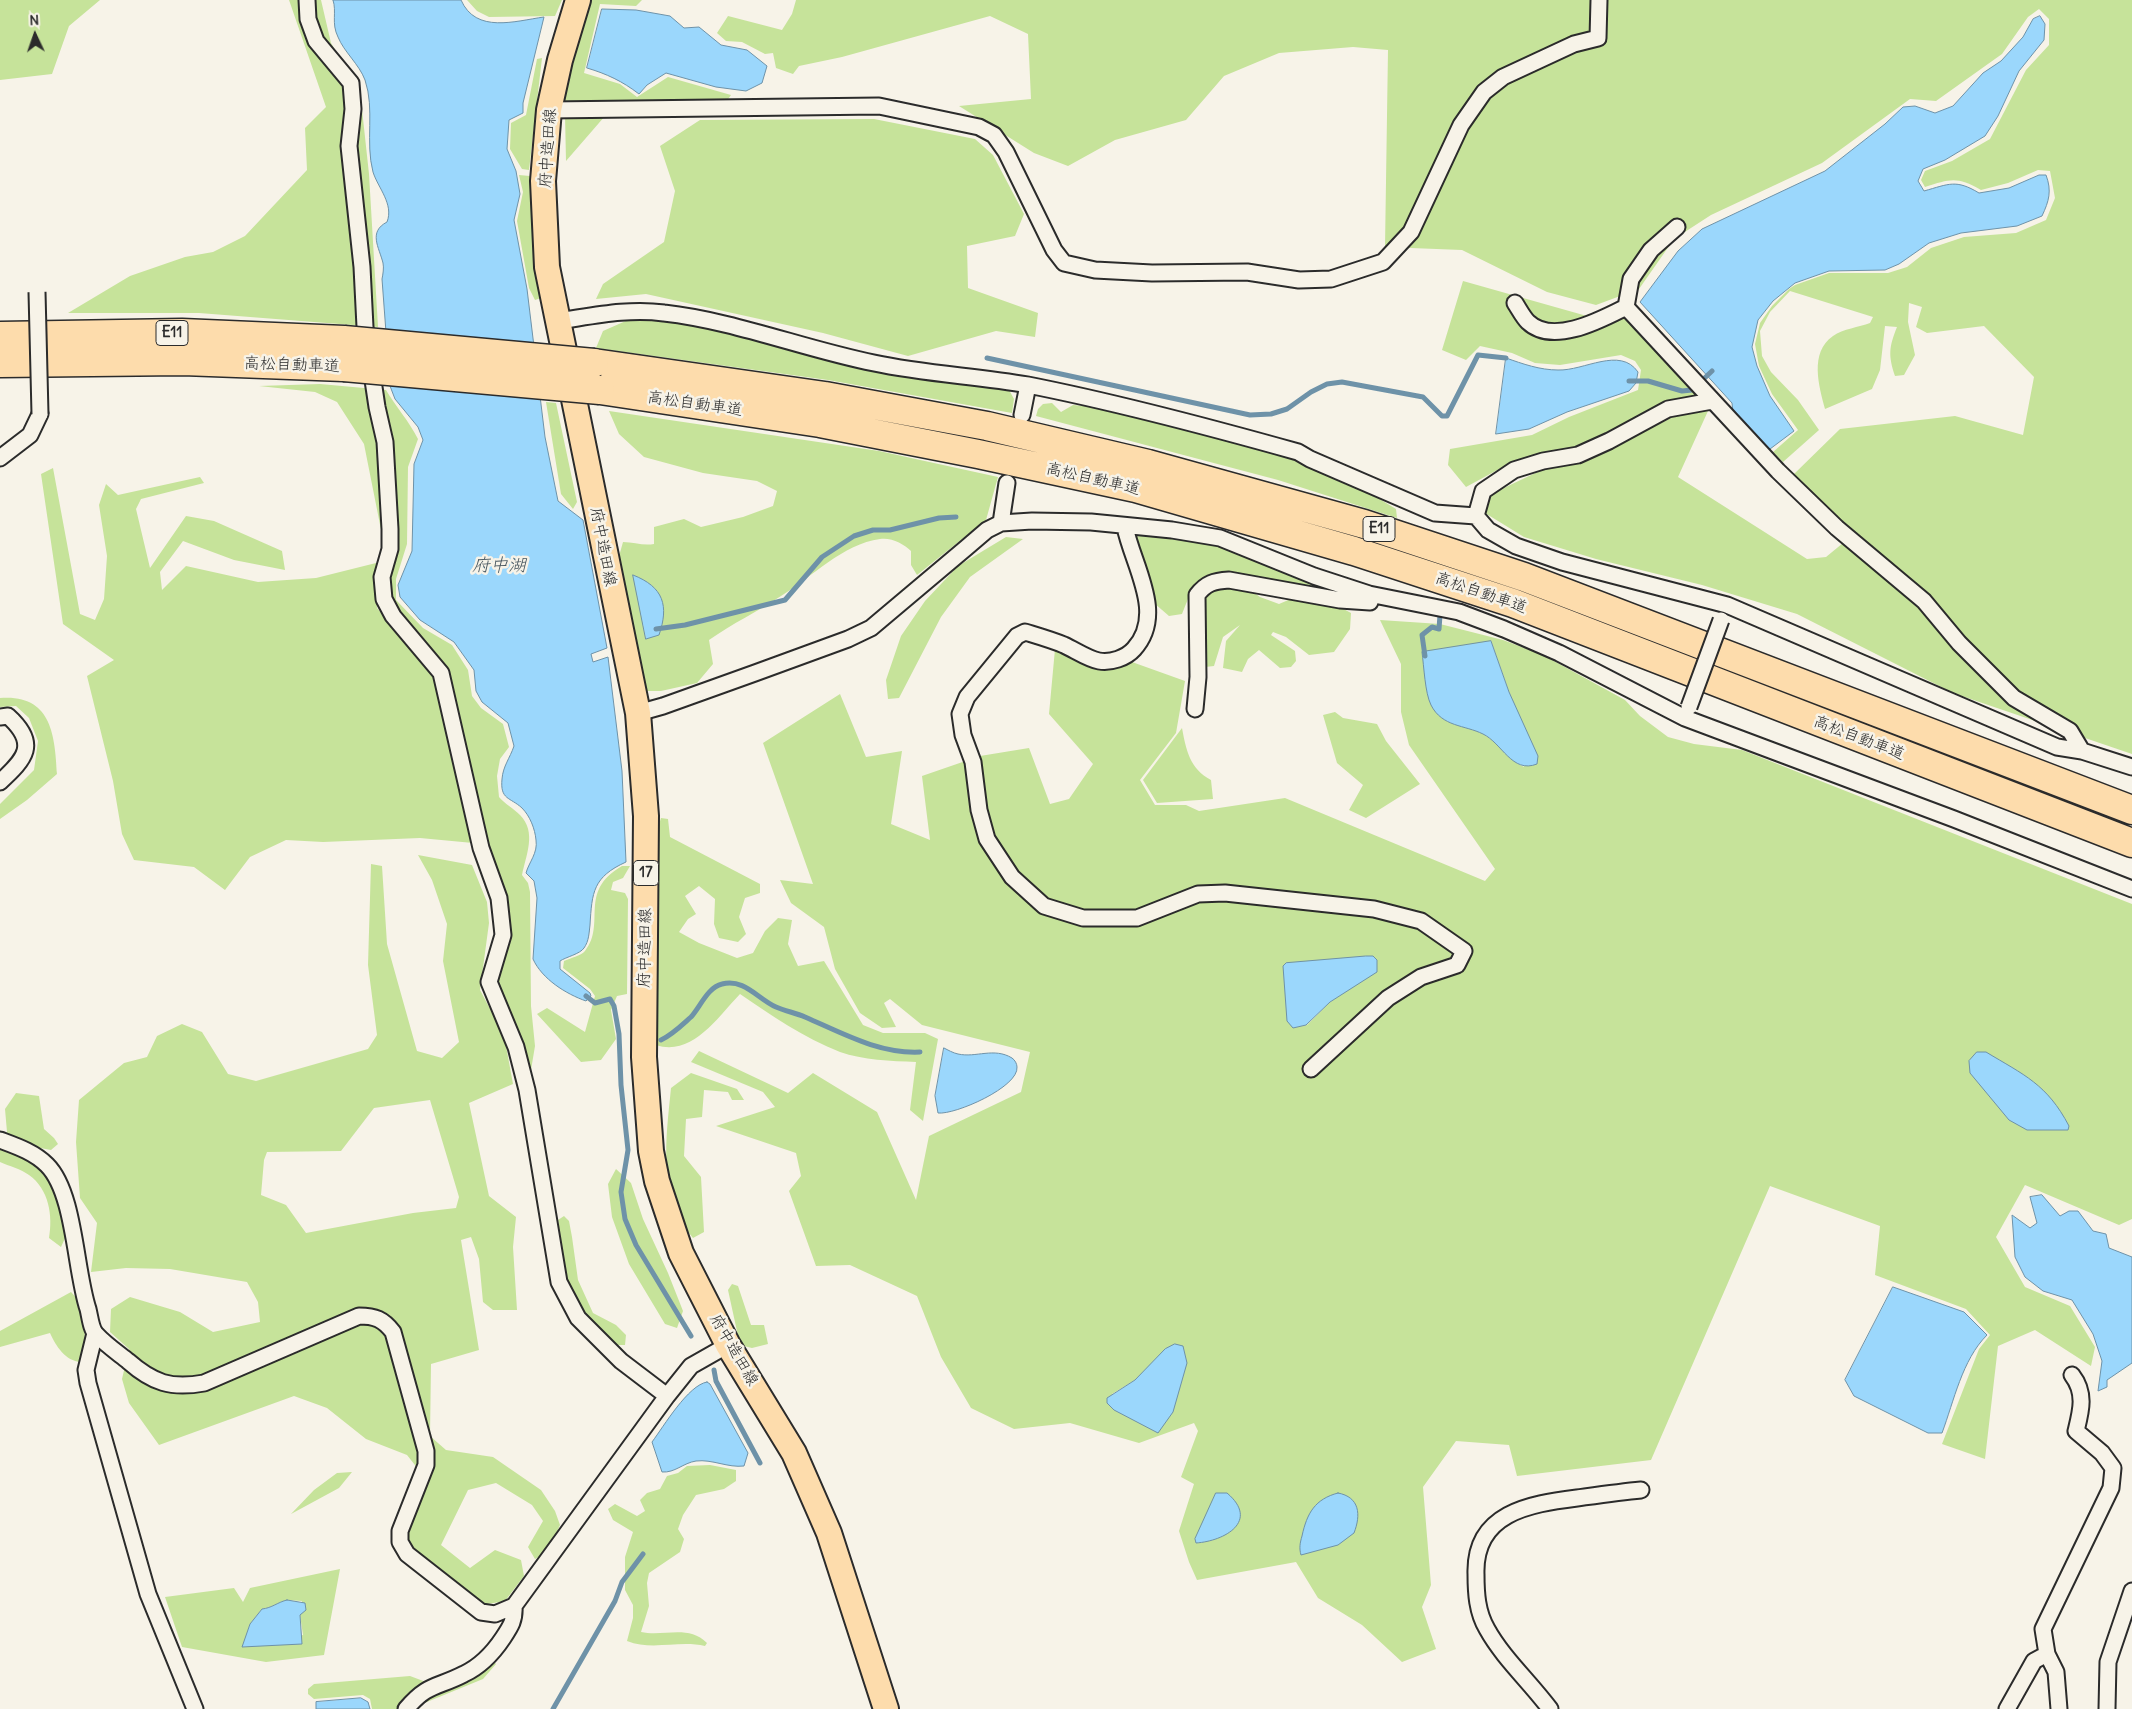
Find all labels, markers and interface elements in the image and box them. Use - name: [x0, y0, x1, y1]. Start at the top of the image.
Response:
- north arrow: [10, 10, 60, 60]
- text: N: [29, 11, 40, 29]
- street label: 府中造田線: [536, 107, 560, 189]
- road number: E11: [156, 320, 188, 346]
- street label: 高松自動車道: [244, 354, 340, 376]
- street label: 高松自動車道: [646, 388, 744, 420]
- street label: 高松自動車道: [1044, 459, 1142, 499]
- street label: 府中造田線: [586, 506, 620, 588]
- road number: E11: [1363, 516, 1395, 542]
- water label: 府中湖: [472, 555, 526, 577]
- street label: 高松自動車道: [1432, 568, 1530, 618]
- street label: 高松自動車道: [1811, 712, 1907, 764]
- road number: 17: [634, 860, 658, 886]
- street label: 府中造田線: [635, 908, 655, 988]
- street label: 府中造田線: [706, 1311, 762, 1389]

